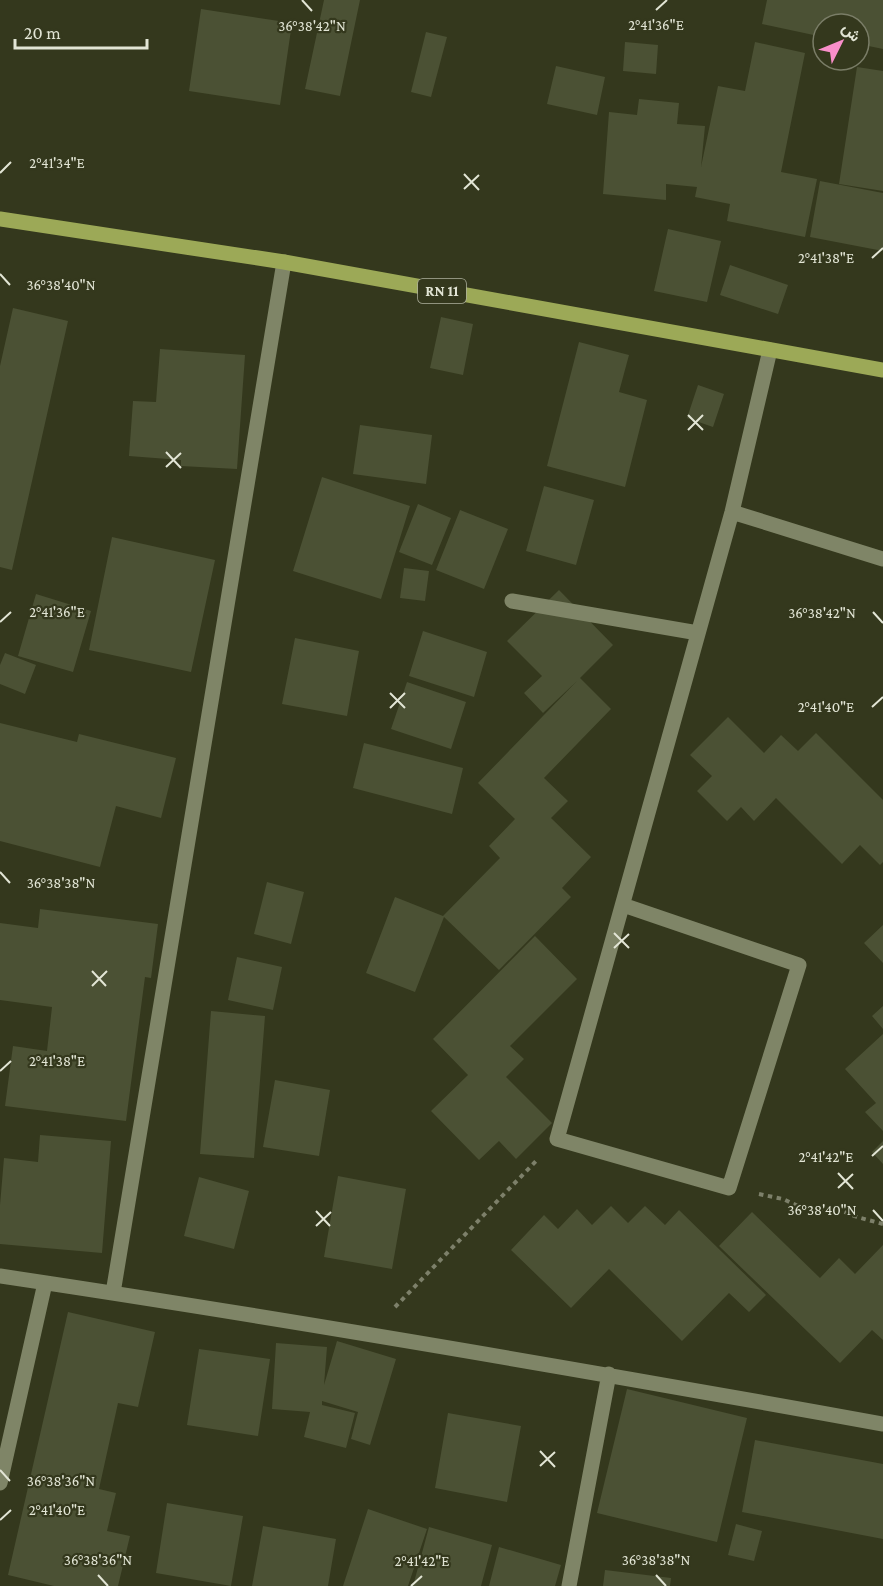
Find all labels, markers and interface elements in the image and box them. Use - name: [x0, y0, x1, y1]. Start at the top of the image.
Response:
- scale bar: [15, 12, 147, 50]
- north arrow: [811, 12, 871, 72]
- text: 2°41'36"E: [628, 17, 684, 33]
- text: 36°38'42"N: [278, 18, 346, 34]
- text: ش: [838, 19, 864, 46]
- text: 20 m: [24, 23, 61, 43]
- text: 2°41'34"E: [29, 155, 85, 171]
- text: 2°41'38"E: [798, 250, 854, 266]
- text: 36°38'40"N: [26, 277, 96, 293]
- road number: RN 11: [418, 279, 466, 303]
- text: 2°41'36"E: [29, 604, 85, 620]
- text: 36°38'42"N: [788, 605, 856, 621]
- text: 2°41'40"E: [798, 699, 854, 715]
- text: 36°38'38"N: [27, 875, 95, 891]
- text: 2°41'38"E: [29, 1053, 85, 1069]
- text: 2°41'42"E: [798, 1149, 854, 1165]
- text: 36°38'40"N: [787, 1202, 857, 1218]
- text: 36°38'36"N: [27, 1473, 95, 1489]
- text: 2°41'40"E: [29, 1502, 85, 1518]
- text: 36°38'36"N: [64, 1552, 132, 1568]
- text: 36°38'38"N: [622, 1552, 690, 1568]
- text: 2°41'42"E: [394, 1553, 450, 1569]

